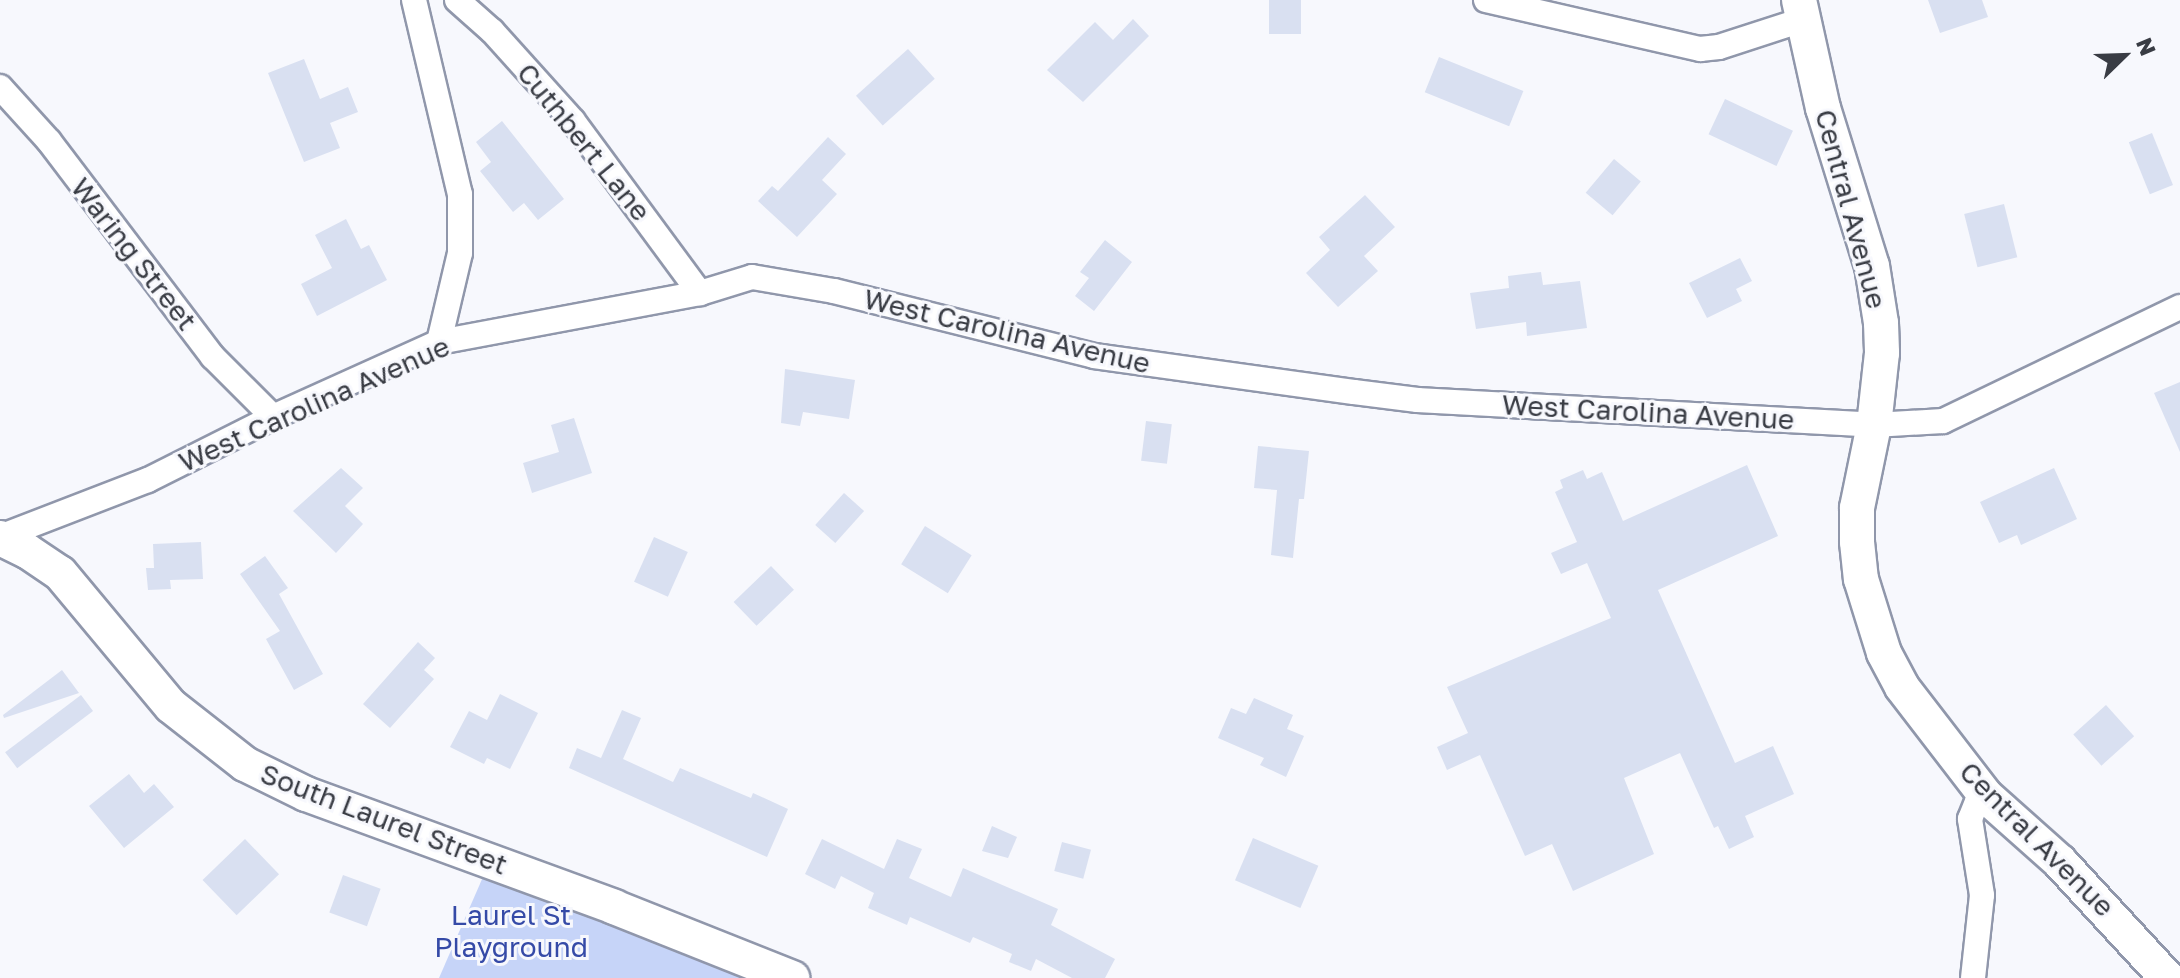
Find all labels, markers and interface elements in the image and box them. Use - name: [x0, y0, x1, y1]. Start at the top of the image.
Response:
- north arrow: [2084, 16, 2164, 96]
- text: N: [2131, 33, 2162, 59]
- street label: Cuthbert Lane: [510, 56, 658, 228]
- street label: Central Avenue: [1808, 106, 1894, 312]
- street label: Waring Street: [64, 171, 204, 337]
- street label: West Carolina Avenue: [861, 282, 1153, 380]
- street label: West Carolina Avenue: [173, 329, 455, 479]
- street label: West Carolina Avenue: [1501, 388, 1795, 436]
- street label: Central Avenue: [1953, 755, 2121, 923]
- street label: South Laurel Street: [256, 756, 512, 882]
- park label: Laurel St Playground: [434, 898, 588, 964]

